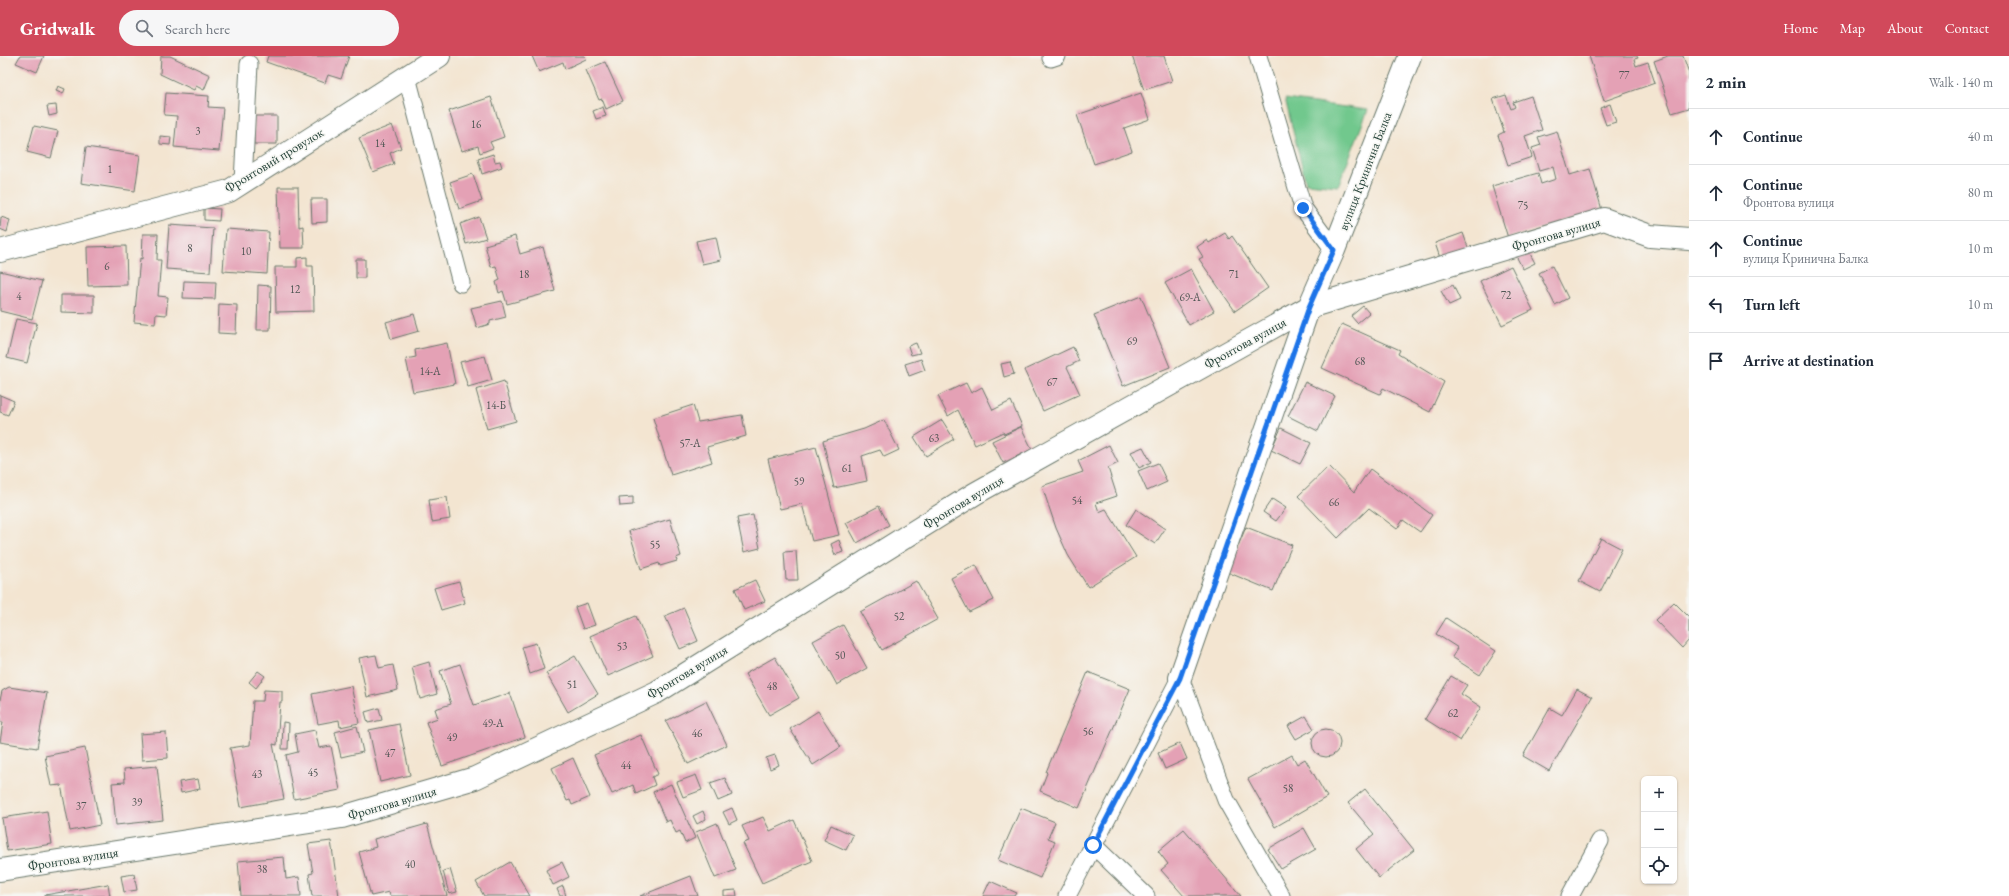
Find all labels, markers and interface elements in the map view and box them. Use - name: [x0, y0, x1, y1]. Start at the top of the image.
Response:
- search box: [119, 10, 399, 46]
- text: Gridwalk: [20, 16, 95, 41]
- icon: search: [133, 17, 155, 39]
- text: Search here: [165, 19, 230, 38]
- text: Home: [1783, 19, 1818, 37]
- text: Map: [1840, 19, 1865, 37]
- text: About: [1887, 19, 1923, 37]
- text: Contact: [1945, 19, 1989, 37]
- house number: 77: [1619, 68, 1630, 82]
- text: 2 min: [1705, 71, 1746, 93]
- text: Walk · 140 m: [1929, 74, 1993, 91]
- street label: вулиця Кринична Балка: [1335, 109, 1396, 233]
- house number: 16: [471, 117, 482, 131]
- street label: Фронтовий провулок: [221, 123, 327, 196]
- house number: 3: [195, 124, 201, 138]
- icon: ahead: [1705, 126, 1727, 148]
- text: Continue: [1743, 127, 1803, 146]
- text: 40 m: [1968, 128, 1993, 145]
- house number: 14: [375, 136, 386, 150]
- house number: 1: [107, 162, 113, 176]
- text: Continue: [1743, 175, 1803, 194]
- icon: ahead: [1705, 182, 1727, 204]
- text: 80 m: [1968, 184, 1993, 201]
- text: Фронтова вулиця: [1743, 194, 1834, 211]
- house number: 75: [1518, 198, 1528, 212]
- route end: [1294, 199, 1312, 217]
- street label: Фронтова вулиця: [1510, 213, 1602, 255]
- text: Continue: [1743, 231, 1803, 250]
- icon: ahead: [1705, 238, 1727, 260]
- text: 10 m: [1968, 240, 1993, 257]
- house number: 8: [187, 241, 193, 255]
- house number: 10: [241, 244, 251, 258]
- text: вулиця Кринична Балка: [1743, 250, 1868, 267]
- house number: 6: [104, 259, 110, 273]
- house number: 18: [519, 267, 529, 281]
- house number: 71: [1229, 267, 1239, 281]
- house number: 12: [290, 282, 301, 296]
- house number: 72: [1501, 288, 1512, 302]
- house number: 4: [16, 289, 22, 303]
- house number: 69-А: [1179, 290, 1201, 304]
- icon: left: [1705, 294, 1727, 316]
- text: Turn left: [1743, 295, 1800, 314]
- text: 10 m: [1968, 296, 1993, 313]
- street label: Фронтова вулиця: [1201, 313, 1289, 373]
- house number: 69: [1127, 334, 1138, 348]
- icon: arrive: [1705, 350, 1727, 372]
- text: Arrive at destination: [1743, 351, 1874, 370]
- house number: 68: [1355, 354, 1365, 368]
- house number: 14-А: [419, 364, 441, 378]
- house number: 67: [1047, 375, 1058, 389]
- house number: 14-Б: [486, 398, 507, 412]
- house number: 63: [929, 431, 939, 445]
- house number: 57-А: [679, 436, 701, 450]
- house number: 61: [842, 461, 852, 475]
- street label: Фронтова вулиця: [920, 471, 1007, 533]
- house number: 59: [794, 474, 805, 488]
- house number: 54: [1072, 493, 1083, 507]
- house number: 66: [1329, 495, 1340, 509]
- house number: 55: [650, 537, 660, 551]
- house number: 52: [894, 609, 905, 623]
- house number: 53: [617, 639, 627, 653]
- street label: Фронтова вулиця: [644, 641, 731, 703]
- house number: 50: [835, 648, 845, 662]
- house number: 51: [567, 677, 577, 691]
- house number: 48: [767, 679, 777, 693]
- house number: 62: [1448, 706, 1459, 720]
- house number: 49-А: [482, 716, 504, 730]
- house number: 56: [1083, 724, 1094, 738]
- house number: 46: [692, 726, 703, 740]
- house number: 49: [447, 730, 458, 744]
- house number: 47: [385, 746, 396, 760]
- house number: 44: [621, 758, 632, 772]
- house number: 45: [308, 765, 318, 779]
- house number: 43: [252, 767, 262, 781]
- map controls: [1641, 776, 1677, 884]
- button: +: [1641, 776, 1677, 812]
- house number: 58: [1283, 781, 1293, 795]
- street label: Фронтова вулиця: [346, 782, 438, 824]
- house number: 39: [132, 795, 143, 809]
- house number: 37: [76, 799, 87, 813]
- button: −: [1641, 812, 1677, 848]
- route start: [1084, 836, 1102, 854]
- street label: Фронтова вулиця: [27, 843, 120, 875]
- button: locate: [1641, 848, 1677, 884]
- house number: 40: [405, 857, 415, 871]
- house number: 38: [257, 862, 267, 876]

